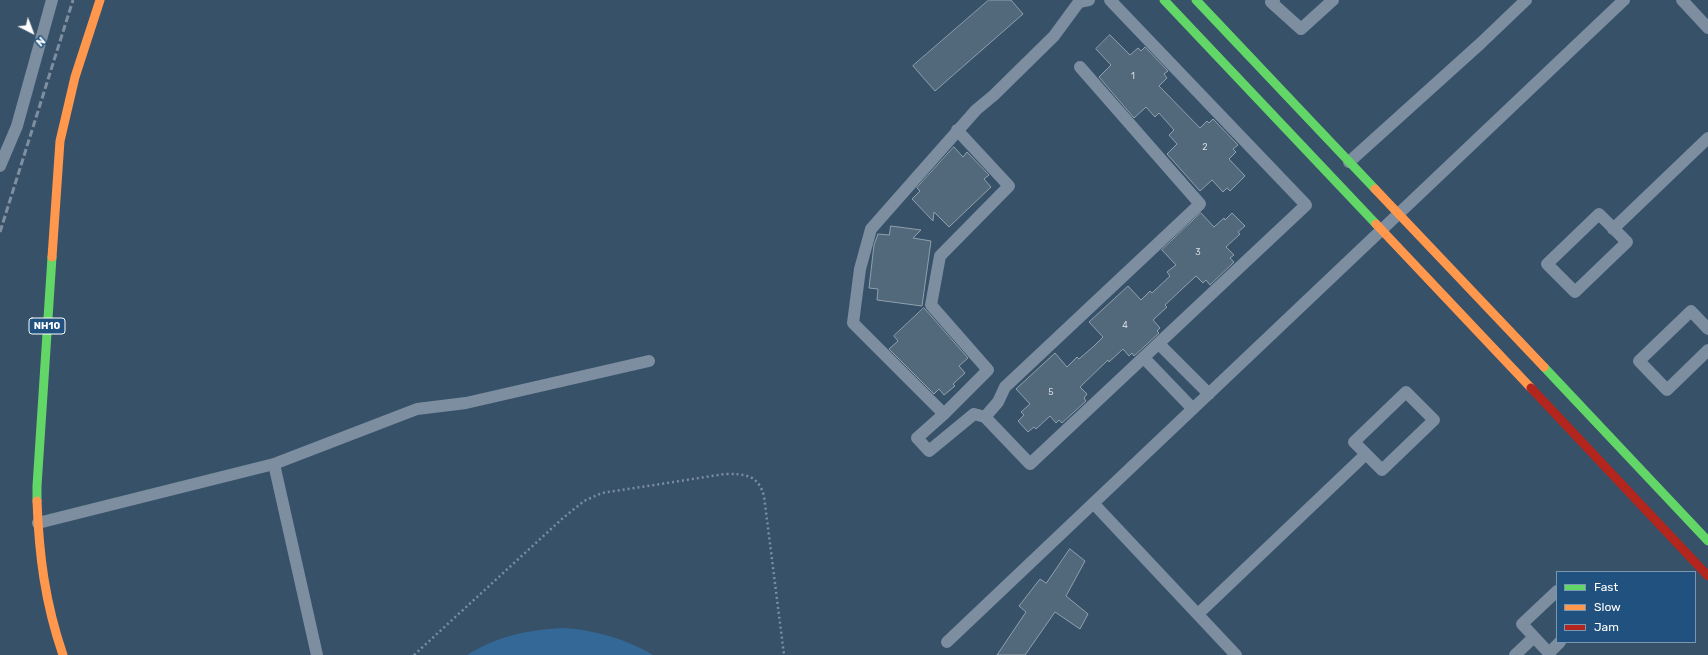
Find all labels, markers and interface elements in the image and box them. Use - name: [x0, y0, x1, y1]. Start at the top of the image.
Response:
- north arrow: [12, 12, 52, 52]
- text: N: [33, 34, 48, 49]
- house number: 1: [1131, 71, 1135, 81]
- house number: 2: [1202, 142, 1208, 152]
- house number: 3: [1195, 247, 1201, 257]
- road number: NH10: [29, 318, 65, 334]
- house number: 4: [1122, 320, 1128, 330]
- house number: 5: [1048, 387, 1054, 397]
- legend: [1556, 571, 1696, 643]
- text: Fast: [1594, 580, 1618, 594]
- text: Slow: [1594, 600, 1621, 614]
- text: Jam: [1594, 620, 1619, 634]

